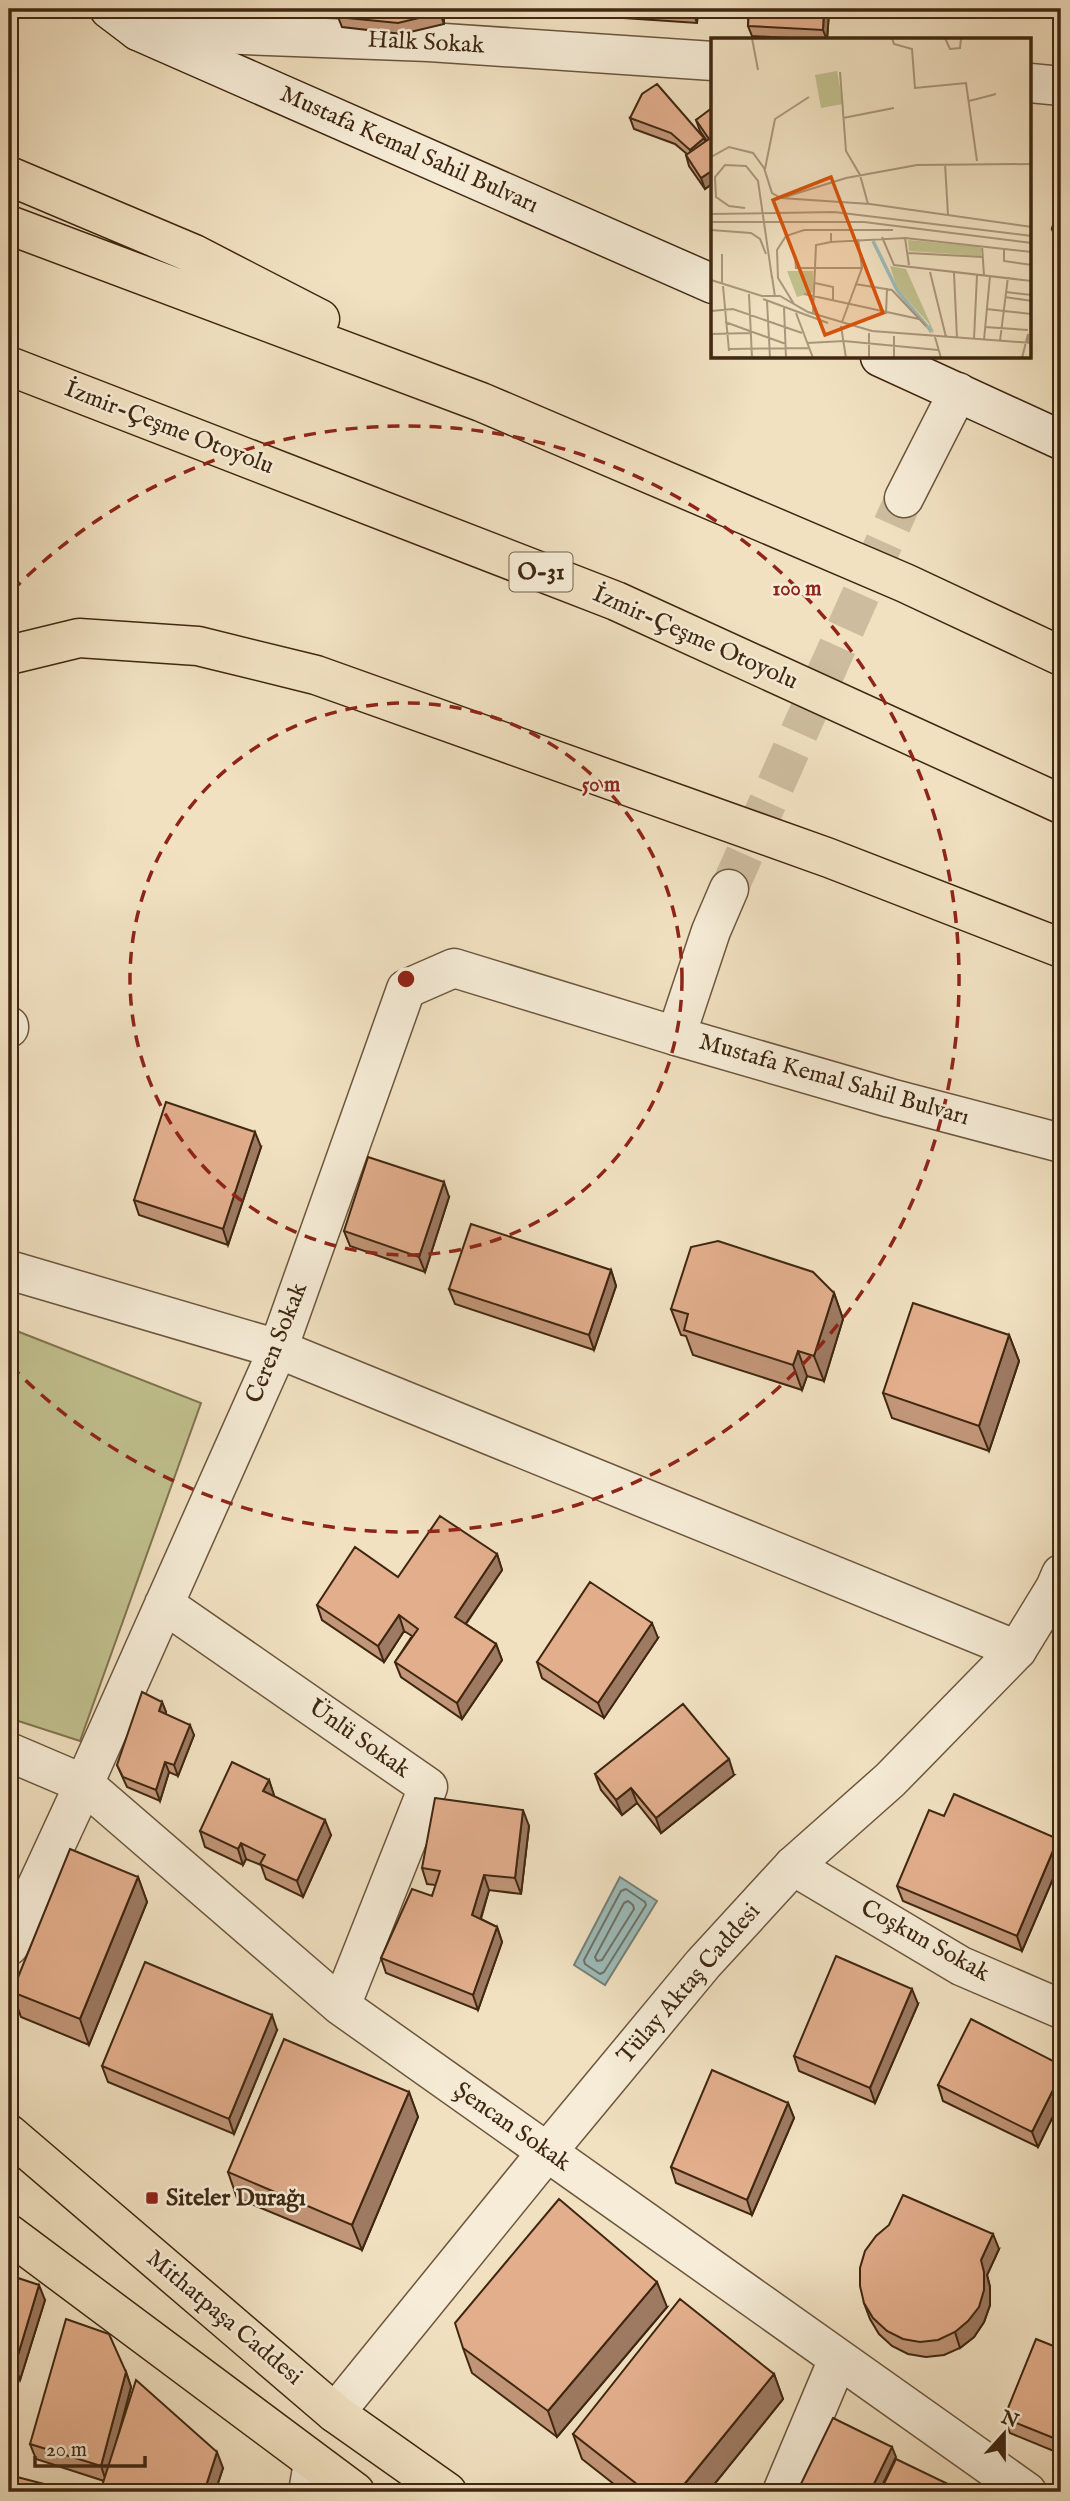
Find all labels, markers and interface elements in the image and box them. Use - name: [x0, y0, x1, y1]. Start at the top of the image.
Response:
- street label: Halk Sokak: [367, 24, 485, 62]
- inset map: [711, 38, 1032, 359]
- street label: Mustafa Kemal Sahil Bulvarı: [275, 79, 543, 221]
- street label: İzmir-Çeşme Otoyolu: [60, 374, 278, 482]
- road number: O-31: [510, 552, 572, 592]
- text: 100 m: [772, 576, 822, 603]
- street label: İzmir-Çeşme Otoyolu: [587, 579, 803, 697]
- text: 50 m: [582, 772, 621, 799]
- centre of rings: [394, 967, 418, 991]
- street label: Mustafa Kemal Sahil Bulvarı: [695, 1027, 973, 1133]
- street label: Ceren Sokak: [239, 1278, 315, 1408]
- street label: Ünlü Sokak: [302, 1693, 416, 1786]
- street label: Coşkun Sokak: [855, 1893, 995, 1989]
- street label: Tülay Aktaş Caddesi: [611, 1897, 767, 2071]
- street label: Şencan Sokak: [447, 2075, 577, 2179]
- place label: Siteler Durağı: [166, 2183, 306, 2214]
- marker: Siteler Durağı: [144, 2190, 160, 2206]
- street label: Mithatpaşa Caddesi: [139, 2243, 309, 2393]
- north arrow: [968, 2400, 1038, 2470]
- text: N: [996, 2405, 1022, 2434]
- scale bar: [35, 2424, 145, 2468]
- text: 20 m: [46, 2437, 87, 2464]

